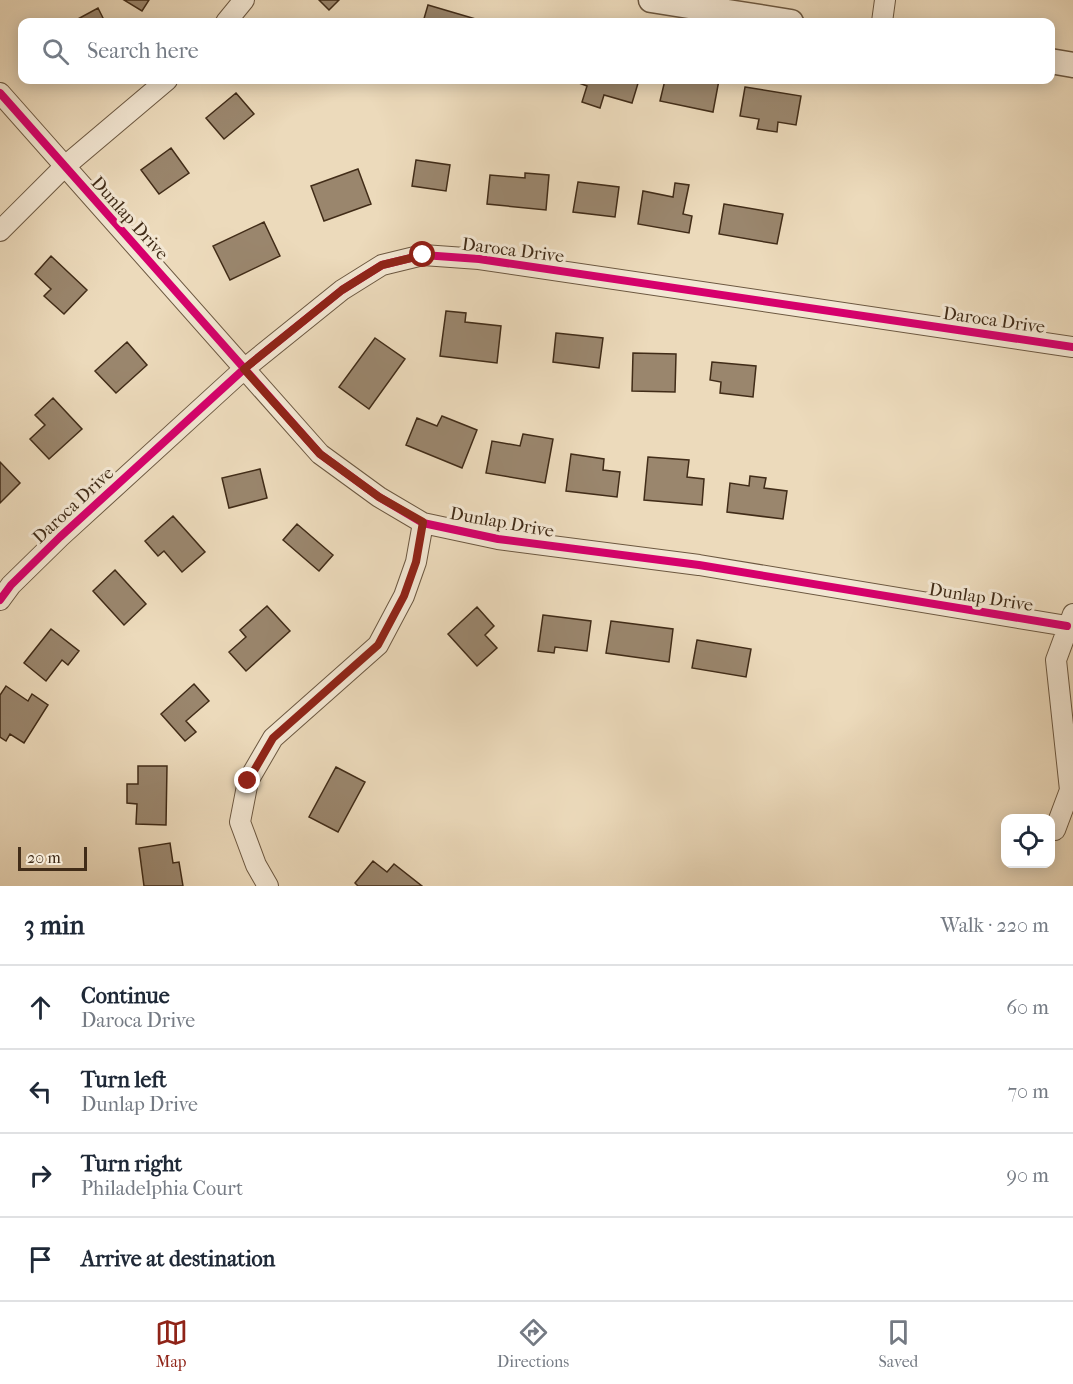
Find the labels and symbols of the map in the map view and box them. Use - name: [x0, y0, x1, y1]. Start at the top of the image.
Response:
- street label: Dunlap Drive: [87, 172, 173, 265]
- street label: Daroca Drive: [461, 234, 565, 267]
- route start: [409, 241, 435, 267]
- street label: Daroca Drive: [942, 303, 1046, 338]
- street label: Daroca Drive: [29, 463, 118, 548]
- street label: Dunlap Drive: [448, 503, 556, 542]
- street label: Dunlap Drive: [927, 579, 1035, 616]
- route end: [234, 767, 260, 793]
- scale bar: [18, 844, 87, 872]

